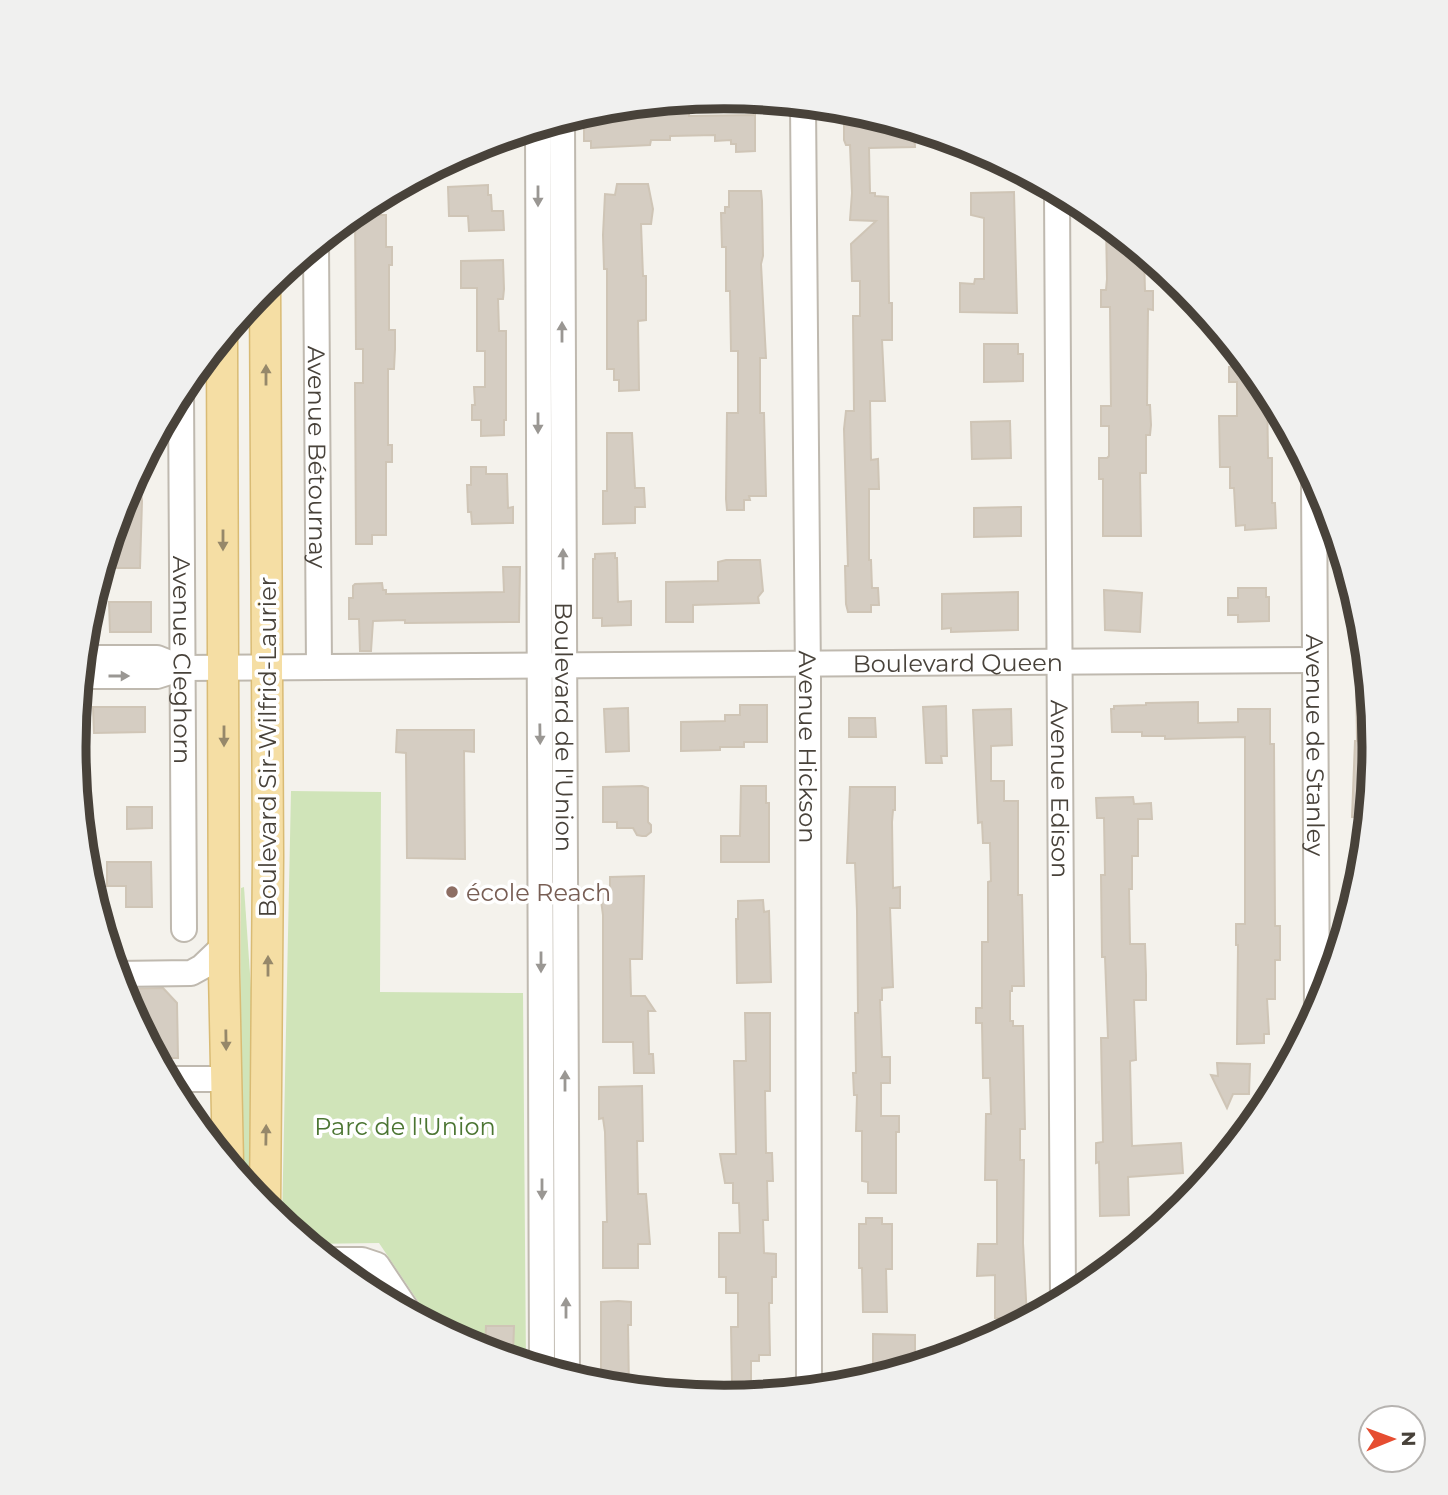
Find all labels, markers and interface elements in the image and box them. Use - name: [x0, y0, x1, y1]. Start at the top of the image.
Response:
- one-way arrow: [532, 185, 544, 207]
- one-way arrow: [556, 320, 568, 342]
- street label: Avenue Bétournay: [302, 346, 333, 568]
- one-way arrow: [260, 364, 272, 386]
- one-way arrow: [532, 413, 544, 435]
- one-way arrow: [217, 529, 229, 551]
- one-way arrow: [557, 548, 569, 570]
- street label: Avenue Cleghorn: [167, 556, 198, 764]
- street label: Boulevard Sir-Wilfrid-Laurier: [253, 577, 282, 917]
- street label: Boulevard de l'Union: [549, 602, 579, 852]
- street label: Avenue de Stanley: [1300, 634, 1331, 856]
- street label: Boulevard Queen: [853, 647, 1063, 678]
- street label: Avenue Hickson: [793, 650, 823, 844]
- one-way arrow: [108, 670, 130, 682]
- street label: Avenue Edison: [1045, 700, 1075, 878]
- one-way arrow: [534, 724, 546, 746]
- one-way arrow: [218, 725, 230, 747]
- place label: école Reach: [466, 878, 611, 907]
- marker: école Reach: [444, 884, 460, 900]
- one-way arrow: [535, 951, 547, 973]
- one-way arrow: [262, 955, 274, 977]
- one-way arrow: [220, 1029, 231, 1051]
- one-way arrow: [559, 1069, 571, 1091]
- park label: Parc de l'Union: [314, 1112, 496, 1141]
- one-way arrow: [260, 1124, 272, 1146]
- one-way arrow: [536, 1179, 548, 1201]
- one-way arrow: [560, 1297, 572, 1319]
- north arrow: [1357, 1404, 1427, 1474]
- text: N: [1397, 1431, 1420, 1447]

